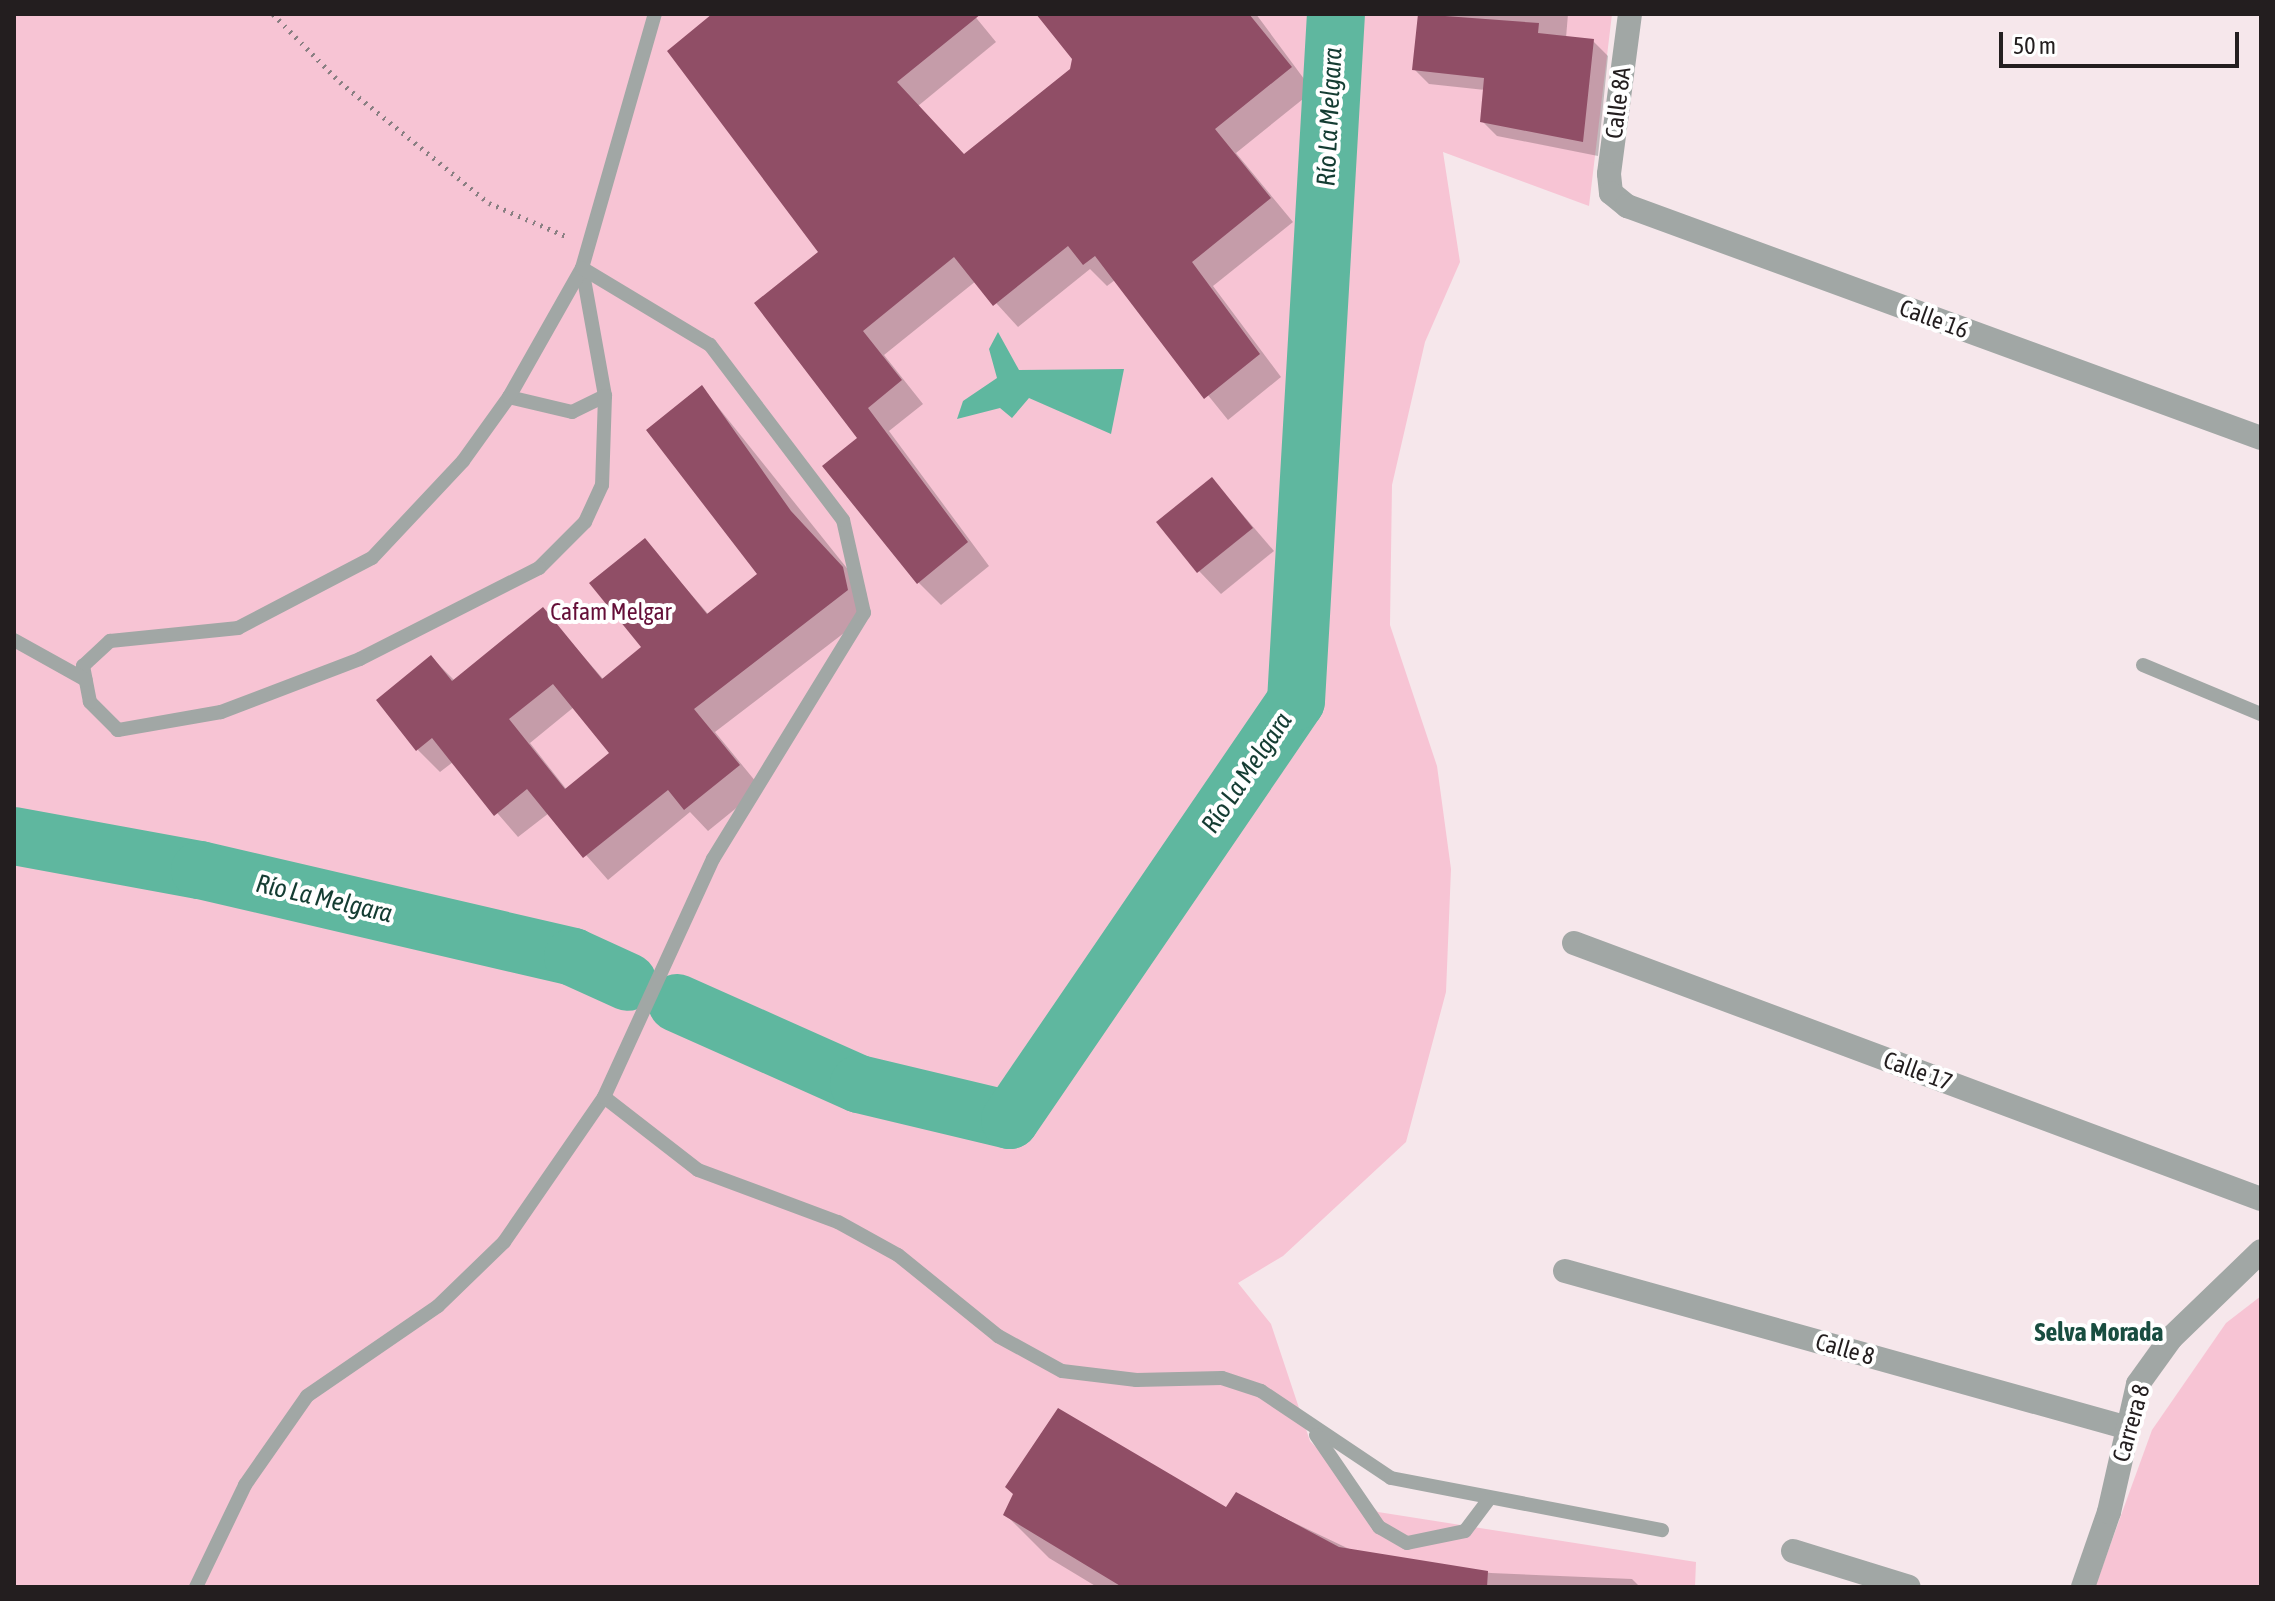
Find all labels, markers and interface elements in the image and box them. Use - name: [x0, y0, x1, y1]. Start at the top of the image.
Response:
- scale bar: [2003, 16, 2243, 66]
- text: 50 m: [2013, 32, 2056, 59]
- water label: Río La Melgara: [1311, 47, 1349, 187]
- street label: Calle 8A: [1599, 66, 1637, 140]
- street label: Calle 16: [1896, 293, 1972, 345]
- park label: Cafam Melgar: [550, 598, 672, 626]
- water label: Río La Melgara: [1195, 707, 1299, 839]
- water label: Río La Melgara: [253, 868, 395, 930]
- street label: Calle 17: [1880, 1045, 1956, 1097]
- district label: Selva Morada: [2035, 1317, 2163, 1349]
- street label: Calle 8: [1812, 1327, 1878, 1371]
- street label: Carrera 8: [2106, 1381, 2156, 1465]

